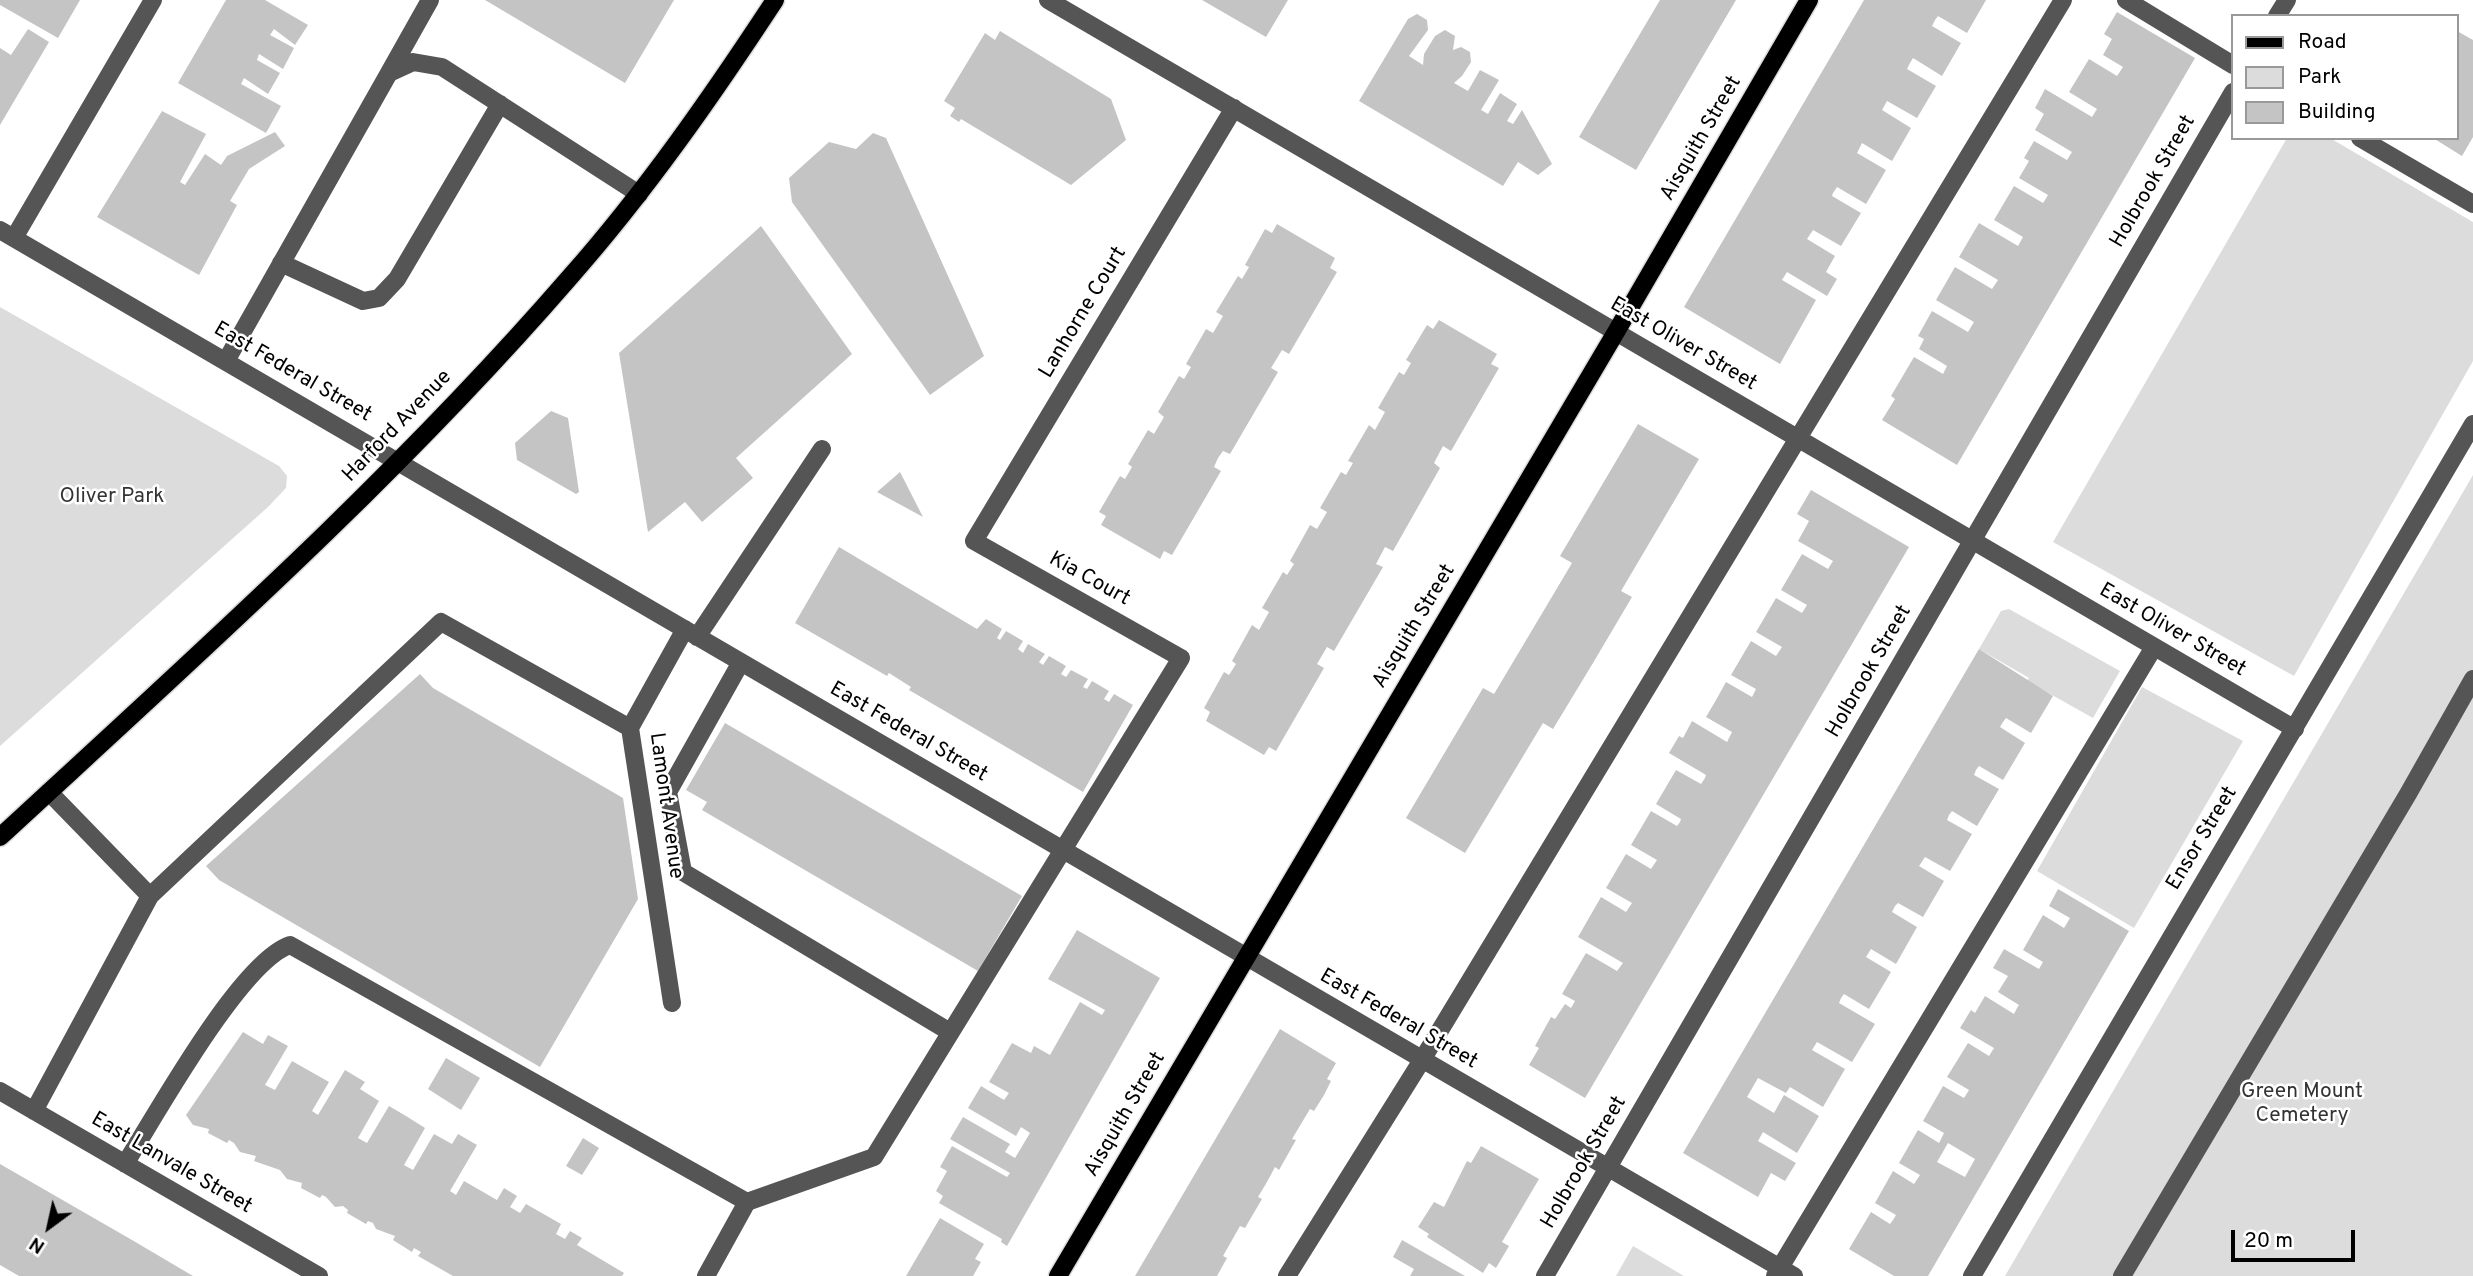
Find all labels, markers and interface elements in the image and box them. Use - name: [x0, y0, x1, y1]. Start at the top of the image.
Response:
- legend: [2232, 14, 2459, 140]
- text: Road: [2298, 29, 2347, 56]
- text: Park: [2298, 64, 2341, 91]
- street label: Aisquith Street: [1656, 72, 1748, 206]
- text: Building: [2298, 99, 2376, 126]
- street label: Holbrook Street: [2106, 111, 2202, 253]
- street label: Lanhorne Court: [1035, 243, 1133, 383]
- street label: East Oliver Street: [1605, 293, 1761, 397]
- street label: East Federal Street: [209, 318, 375, 428]
- street label: Harford Avenue: [338, 366, 458, 488]
- park label: Oliver Park: [60, 485, 164, 511]
- street label: Kia Court: [1044, 547, 1134, 613]
- street label: Aisquith Street: [1368, 560, 1462, 694]
- street label: East Oliver Street: [2094, 579, 2250, 683]
- street label: Holbrook Street: [1822, 601, 1918, 743]
- street label: East Federal Street: [825, 678, 991, 788]
- street label: Lamont Avenue: [642, 731, 688, 881]
- street label: Ensor Street: [2162, 783, 2244, 895]
- street label: East Federal Street: [1315, 965, 1481, 1075]
- street label: Aisquith Street: [1080, 1048, 1172, 1182]
- park label: Green Mount Cemetery: [2241, 1080, 2363, 1130]
- street label: Holbrook Street: [1537, 1092, 1633, 1234]
- street label: East Lanvale Street: [86, 1108, 256, 1220]
- north arrow: [14, 1192, 84, 1262]
- scale bar: [2235, 1216, 2359, 1260]
- text: 20 m: [2244, 1228, 2293, 1255]
- text: N: [25, 1231, 50, 1258]

